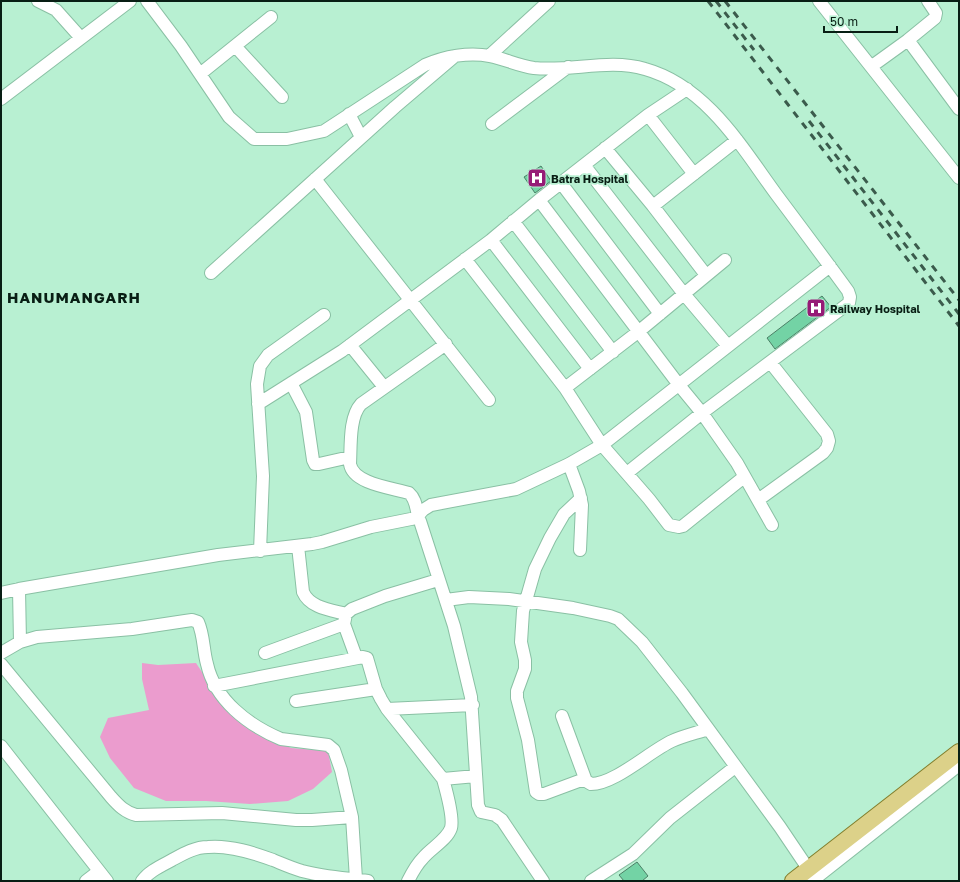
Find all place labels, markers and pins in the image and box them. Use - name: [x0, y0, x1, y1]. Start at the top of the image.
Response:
- hospital icon: Batra Hospital: [526, 167, 548, 189]
- place label: Batra Hospital: [551, 172, 628, 185]
- hospital icon: Railway Hospital: [805, 297, 827, 319]
- place label: Railway Hospital: [830, 302, 921, 315]

